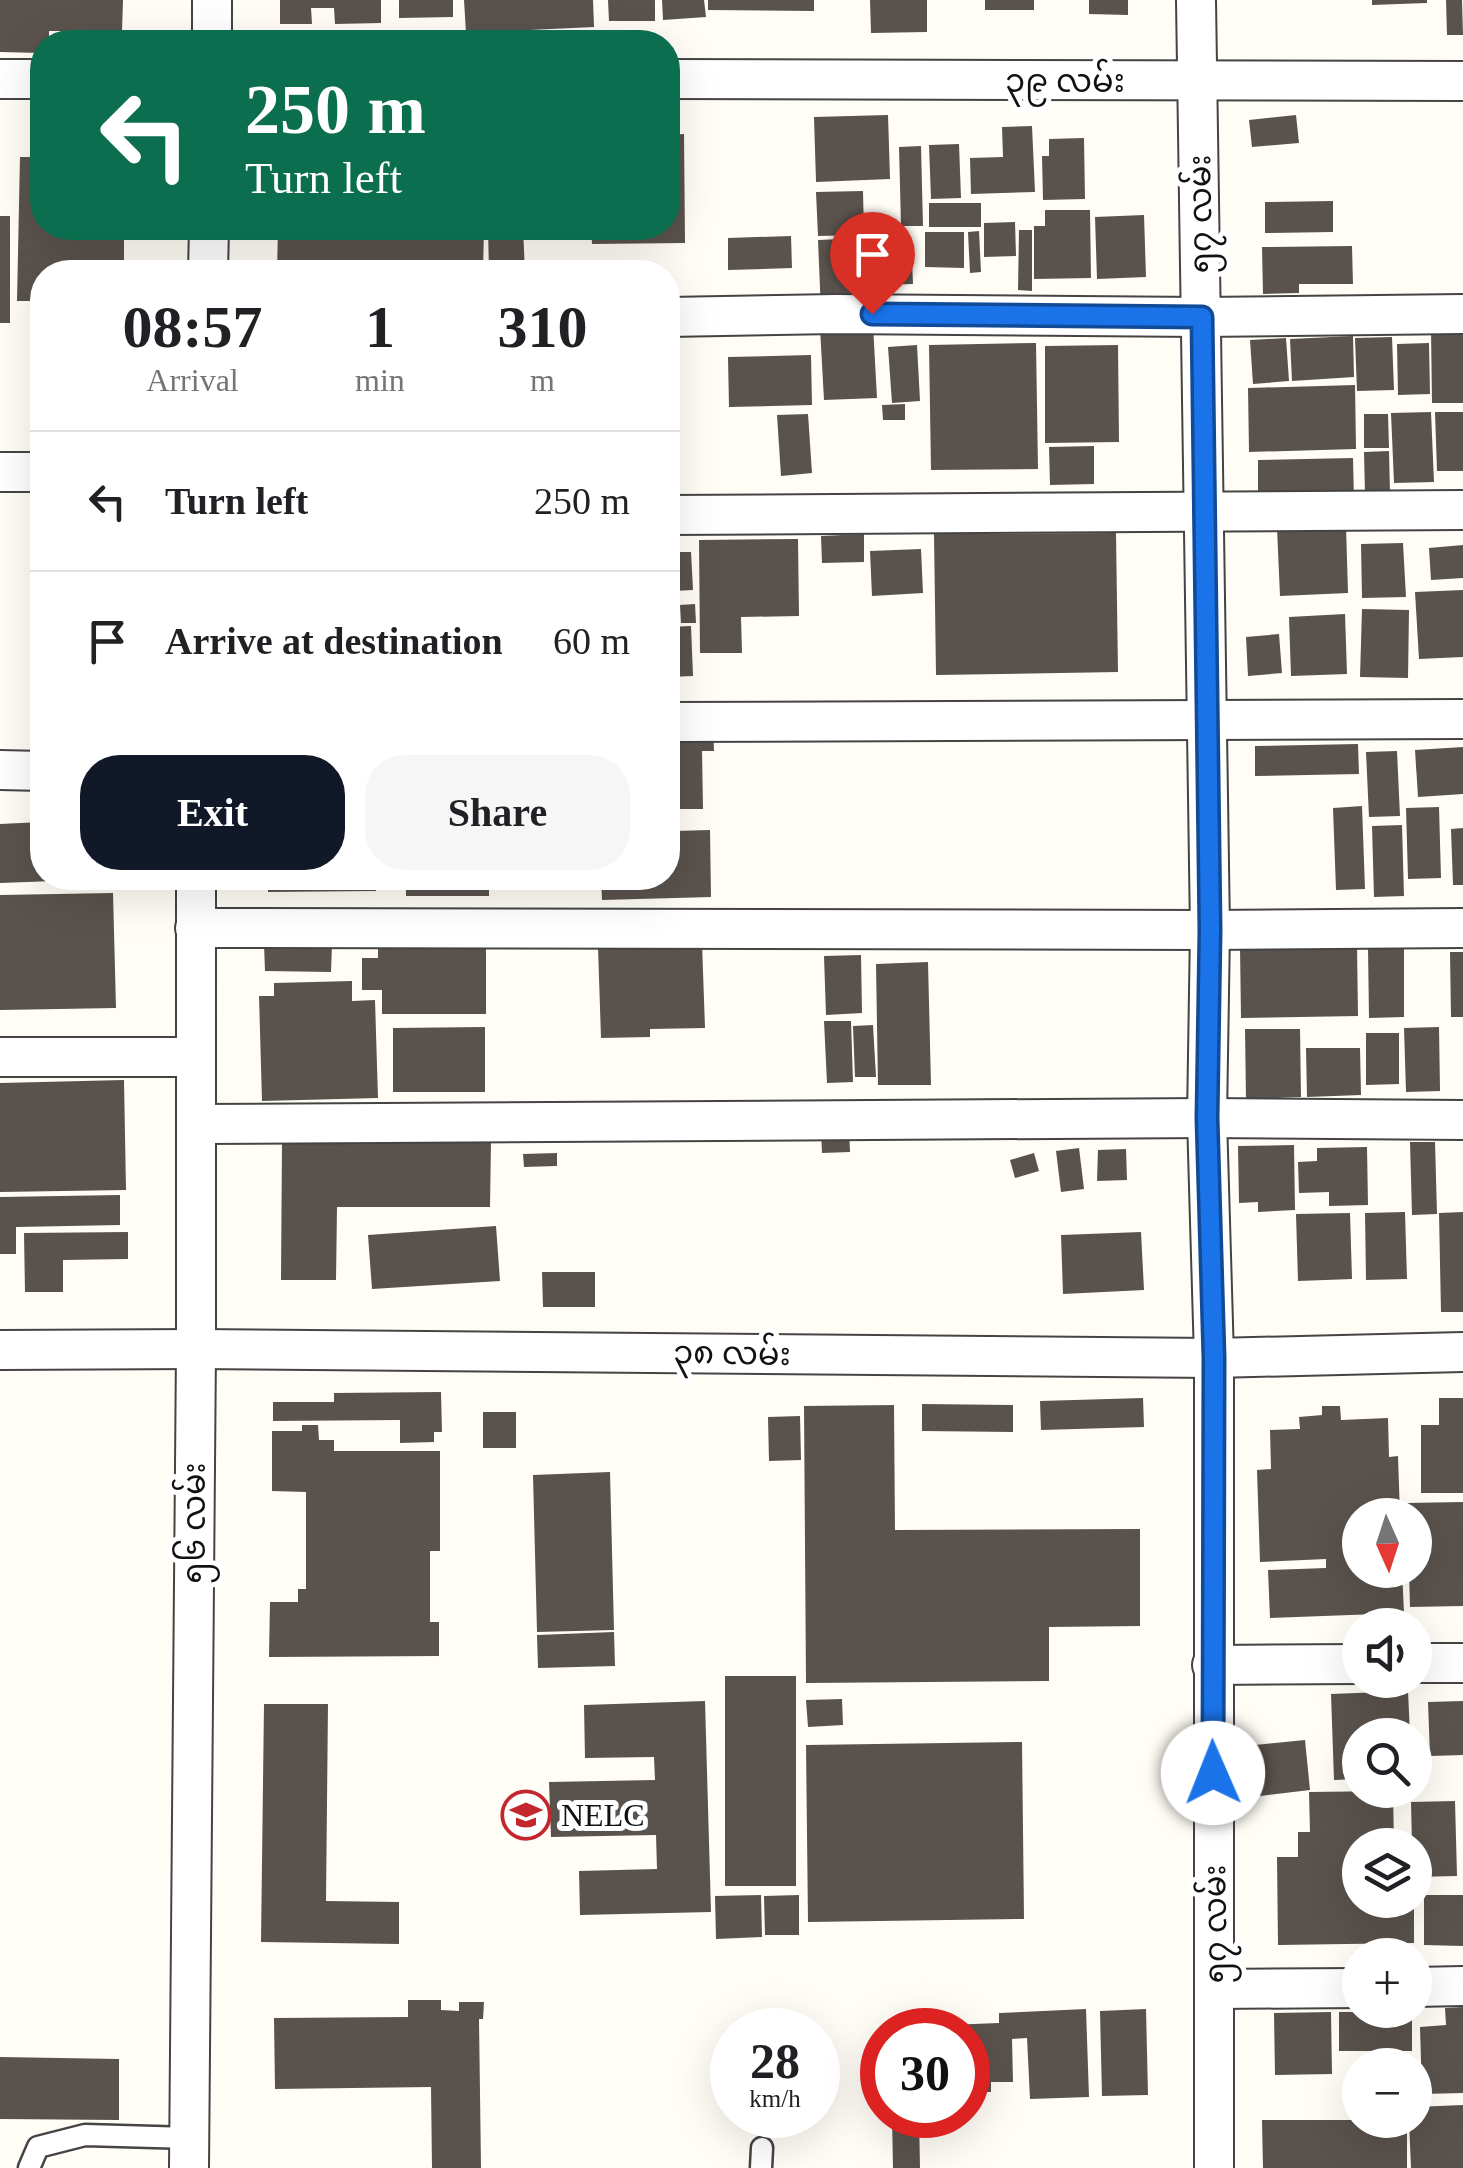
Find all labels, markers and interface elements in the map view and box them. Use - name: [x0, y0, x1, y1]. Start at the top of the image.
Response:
- street label: ၃၉ လမ်း: [1005, 58, 1125, 107]
- icon: left: [80, 70, 210, 200]
- text: 250 m: [245, 71, 426, 148]
- text: Turn left: [245, 153, 402, 203]
- street label: ၅၇ လမ်း: [1176, 154, 1227, 274]
- pin: [830, 212, 915, 315]
- icon: arrive: [845, 227, 900, 282]
- text: 08:57: [123, 294, 263, 360]
- text: 1: [365, 294, 395, 360]
- text: 310: [497, 294, 587, 360]
- text: Arrival: [146, 362, 239, 398]
- text: min: [355, 362, 405, 398]
- text: m: [530, 362, 555, 398]
- icon: left: [80, 474, 135, 529]
- text: Turn left: [165, 480, 308, 522]
- text: 250 m: [534, 480, 630, 522]
- icon: arrive: [80, 614, 135, 669]
- text: Arrive at destination: [165, 620, 503, 662]
- text: 60 m: [553, 620, 630, 662]
- button: Exit: [80, 755, 345, 870]
- button: Share: [365, 755, 630, 870]
- street label: ၃၈ လမ်း: [673, 1329, 791, 1380]
- street label: ၅၆ လမ်း: [171, 1462, 220, 1584]
- north arrow: [1342, 1498, 1432, 1588]
- map controls: [1342, 1498, 1432, 2138]
- button: sound: [1342, 1608, 1432, 1698]
- button: search: [1342, 1718, 1432, 1808]
- position arrow: [1161, 1721, 1265, 1825]
- school or university icon: NELC: [500, 1789, 552, 1841]
- place label: NELC: [561, 1797, 645, 1833]
- button: layers: [1342, 1828, 1432, 1918]
- street label: ၅၇ လမ်း: [1191, 1864, 1242, 1984]
- button: +: [1342, 1938, 1432, 2028]
- speed limit sign: 30: [860, 2008, 990, 2138]
- text: 28: [750, 2033, 800, 2089]
- button: −: [1342, 2048, 1432, 2138]
- text: km/h: [749, 2085, 801, 2112]

